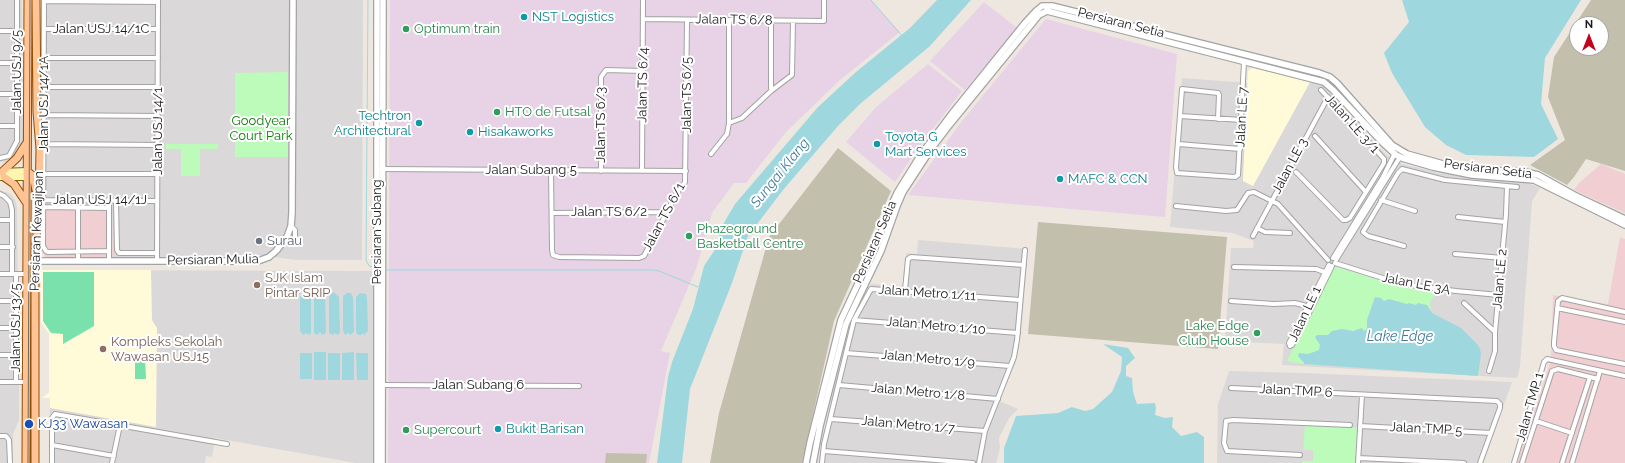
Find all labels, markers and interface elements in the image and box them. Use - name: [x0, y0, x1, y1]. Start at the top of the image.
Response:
- street label: Persiaran Setia: [1076, 5, 1166, 41]
- place label: NST Logistics: [532, 9, 614, 25]
- marker: NST Logistics: [519, 12, 529, 22]
- street label: Jalan TS 6/8: [695, 12, 773, 28]
- north arrow: [1569, 16, 1609, 56]
- text: N: [1585, 18, 1593, 31]
- street label: Jalan USJ 14/1C: [53, 21, 149, 37]
- place label: Optimum train: [414, 21, 500, 37]
- marker: Optimum train: [401, 24, 411, 34]
- street label: Jalan USJ 9/5: [9, 30, 25, 114]
- street label: Jalan TS 6/4: [635, 47, 651, 123]
- street label: Jalan USJ 14/1A: [36, 56, 52, 152]
- street label: Jalan TS 6/5: [679, 57, 695, 133]
- street label: Jalan LE 7: [1233, 86, 1251, 148]
- street label: Jalan USJ 14/1: [150, 87, 166, 175]
- street label: Jalan TS 6/3: [593, 87, 609, 163]
- street label: Jalan LE 3/1: [1322, 91, 1382, 157]
- place label: HTO de Futsal: [505, 104, 591, 120]
- marker: HTO de Futsal: [492, 107, 502, 117]
- place label: Techtron Architectural: [334, 108, 411, 139]
- park label: Goodyear Court Park: [229, 113, 293, 144]
- marker: Techtron Architectural: [414, 118, 424, 128]
- place label: Hisakaworks: [478, 124, 553, 140]
- marker: Hisakaworks: [465, 127, 475, 137]
- place label: Toyota G Mart Services: [885, 129, 966, 160]
- water label: Sungai Klang: [747, 135, 813, 211]
- street label: Jalan LE 3: [1269, 136, 1311, 196]
- marker: Toyota G Mart Services: [872, 139, 882, 149]
- street label: Persiaran Setia: [1443, 156, 1533, 182]
- street label: Jalan Subang 5: [485, 162, 577, 178]
- street label: Persiaran Kewajipan: [27, 171, 47, 291]
- place label: MAFC & CCN: [1068, 171, 1148, 187]
- marker: MAFC & CCN: [1055, 174, 1065, 184]
- street label: Persiaran Subang: [369, 179, 385, 285]
- street label: Jalan TS 6/1: [640, 180, 688, 254]
- street label: Jalan USJ 14/1J: [53, 192, 147, 208]
- street label: Persiaran Setia: [850, 198, 900, 286]
- street label: Jalan TS 6/2: [571, 204, 647, 220]
- place label: Phazeground Basketball Centre: [697, 221, 803, 252]
- marker: Phazeground Basketball Centre: [684, 231, 694, 241]
- place label: Surau: [267, 233, 302, 249]
- marker: Surau: [254, 236, 264, 246]
- street label: Jalan LE 2: [1490, 248, 1510, 310]
- street label: Persiaran Mulia: [167, 251, 259, 269]
- place label: SJK Islam Pintar SRIP: [265, 270, 330, 301]
- street label: Jalan LE 3A: [1381, 270, 1451, 298]
- marker: SJK Islam Pintar SRIP: [252, 280, 262, 290]
- street label: Jalan Metro 1/11: [878, 282, 976, 304]
- street label: Jalan USJ 13/5: [8, 284, 24, 372]
- street label: Jalan LE 1: [1285, 284, 1325, 344]
- street label: Jalan Metro 1/10: [885, 314, 987, 338]
- place label: Lake Edge Club House: [1179, 318, 1249, 349]
- marker: Lake Edge Club House: [1252, 328, 1262, 338]
- water label: Lake Edge: [1367, 329, 1433, 345]
- place label: Kompleks Sekolah Wawasan USJ15: [111, 334, 222, 365]
- marker: Kompleks Sekolah Wawasan USJ15: [98, 344, 108, 354]
- street label: Jalan Metro 1/9: [881, 347, 975, 371]
- street label: Jalan TMP 1: [1513, 371, 1547, 443]
- street label: Jalan Subang 6: [432, 377, 524, 393]
- street label: Jalan Metro 1/8: [870, 380, 966, 404]
- street label: Jalan TMP 6: [1259, 381, 1333, 401]
- street label: Jalan Metro 1/7: [861, 413, 955, 437]
- place label: KJ33 Wawasan: [38, 416, 128, 432]
- marker: KJ33 Wawasan: [23, 418, 35, 430]
- street label: Jalan TMP 5: [1389, 419, 1463, 439]
- place label: Bukit Barisan: [506, 421, 584, 437]
- place label: Supercourt: [414, 422, 481, 438]
- marker: Bukit Barisan: [493, 424, 503, 434]
- marker: Supercourt: [401, 425, 411, 435]

